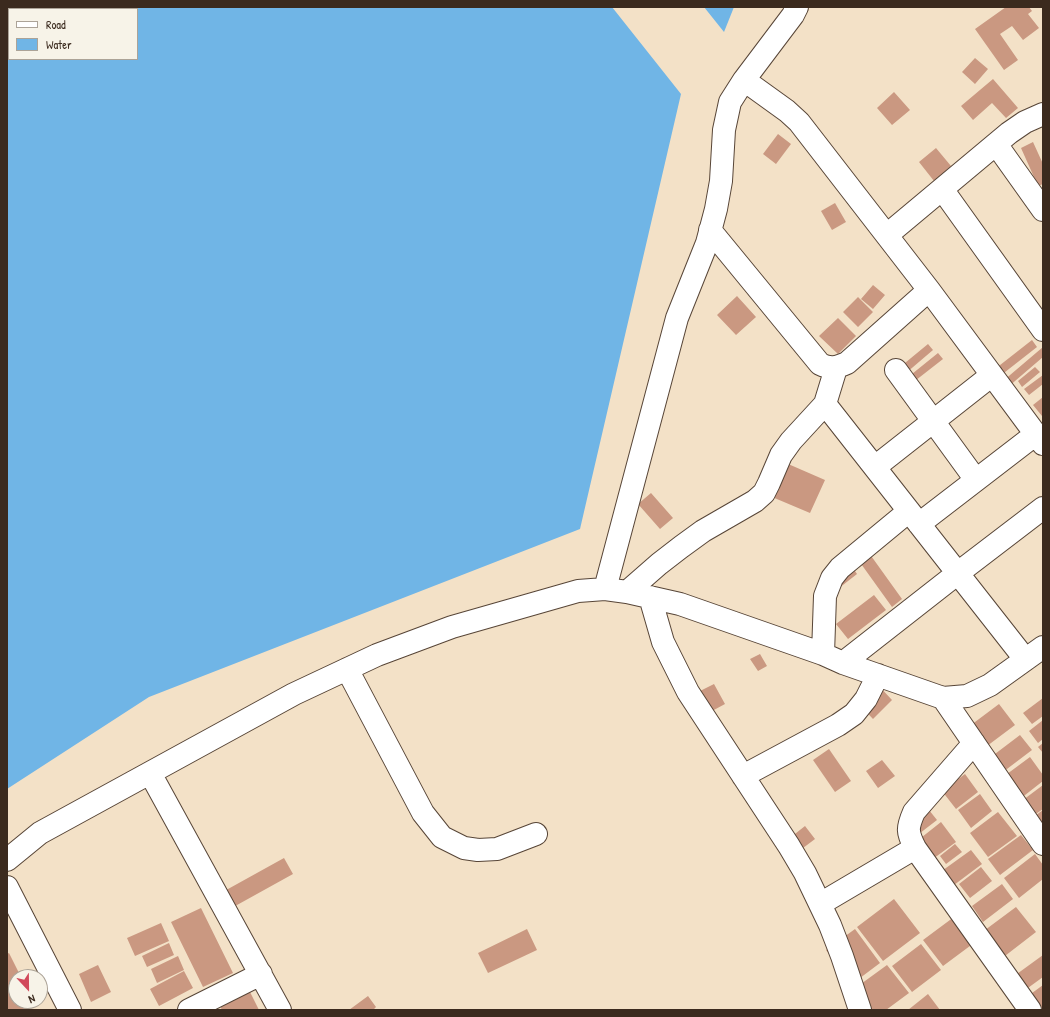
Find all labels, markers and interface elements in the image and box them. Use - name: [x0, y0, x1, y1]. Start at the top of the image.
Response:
- legend: [8, 8, 138, 60]
- text: Road: [46, 16, 66, 33]
- text: Water: [46, 36, 72, 53]
- north arrow: [8, 969, 48, 1009]
- text: N: [27, 992, 37, 1007]

